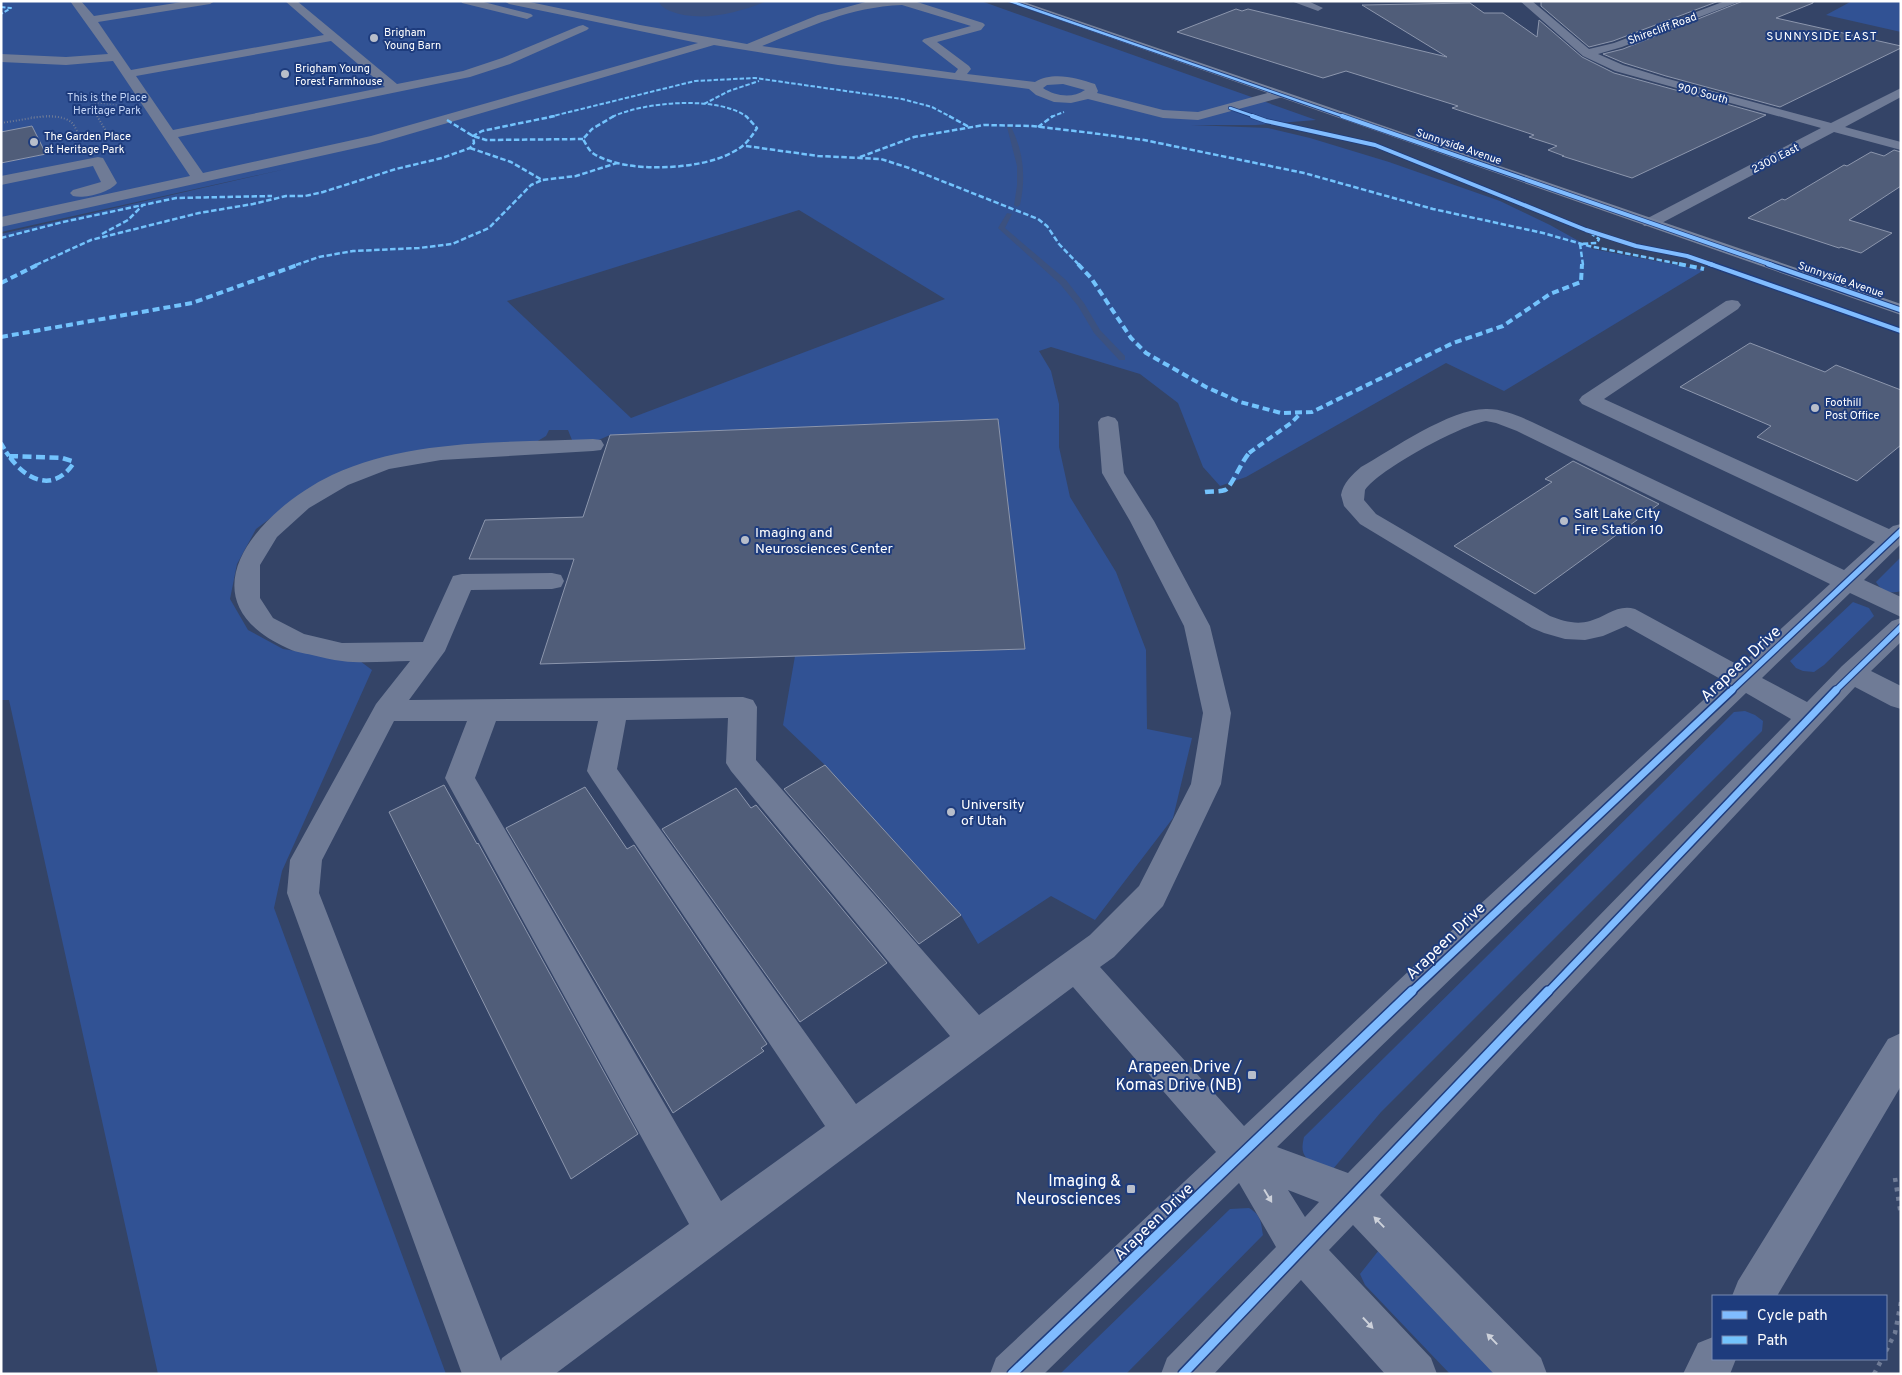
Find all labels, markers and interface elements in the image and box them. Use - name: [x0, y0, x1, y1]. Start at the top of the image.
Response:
- street label: Shirecliff Road: [1626, 10, 1699, 48]
- place label: Brigham Young Barn: [384, 26, 441, 53]
- district label: SUNNYSIDE EAST: [1766, 29, 1878, 45]
- marker: Brigham Young Barn: [368, 32, 380, 44]
- place label: Brigham Young Forest Farmhouse: [295, 62, 383, 89]
- marker: Brigham Young Forest Farmhouse: [279, 68, 291, 80]
- street label: 900 South: [1676, 80, 1730, 107]
- park label: This is the Place Heritage Park: [67, 91, 147, 118]
- street label: Sunnyside Avenue: [1414, 126, 1504, 168]
- place label: The Garden Place at Heritage Park: [44, 130, 131, 157]
- marker: The Garden Place at Heritage Park: [28, 136, 40, 148]
- street label: 2300 East: [1749, 141, 1802, 177]
- street label: Sunnyside Avenue: [1796, 259, 1886, 301]
- place label: Foothill Post Office: [1825, 396, 1880, 423]
- marker: Foothill Post Office: [1809, 402, 1821, 414]
- place label: Salt Lake City Fire Station 10: [1574, 506, 1664, 539]
- marker: Salt Lake City Fire Station 10: [1558, 515, 1570, 527]
- place label: Imaging and Neurosciences Center: [755, 525, 894, 558]
- marker: Imaging and Neurosciences Center: [739, 534, 751, 546]
- street label: Arapeen Drive: [1697, 622, 1786, 707]
- place label: University of Utah: [961, 797, 1025, 830]
- marker: University of Utah: [945, 806, 957, 818]
- street label: Arapeen Drive: [1402, 898, 1490, 984]
- place label: Arapeen Drive / Komas Drive (NB): [1115, 1058, 1242, 1096]
- marker: Arapeen Drive / Komas Drive (NB): [1246, 1069, 1258, 1081]
- place label: Imaging & Neurosciences: [1016, 1172, 1121, 1210]
- street label: Arapeen Drive: [1110, 1179, 1198, 1265]
- marker: Imaging & Neurosciences: [1125, 1183, 1137, 1195]
- one-way arrow: [1264, 1189, 1273, 1202]
- one-way arrow: [1373, 1216, 1385, 1228]
- legend: [1712, 1295, 1887, 1360]
- text: Cycle path: [1757, 1307, 1828, 1326]
- one-way arrow: [1362, 1317, 1374, 1329]
- text: Path: [1757, 1332, 1788, 1351]
- one-way arrow: [1486, 1333, 1498, 1345]

